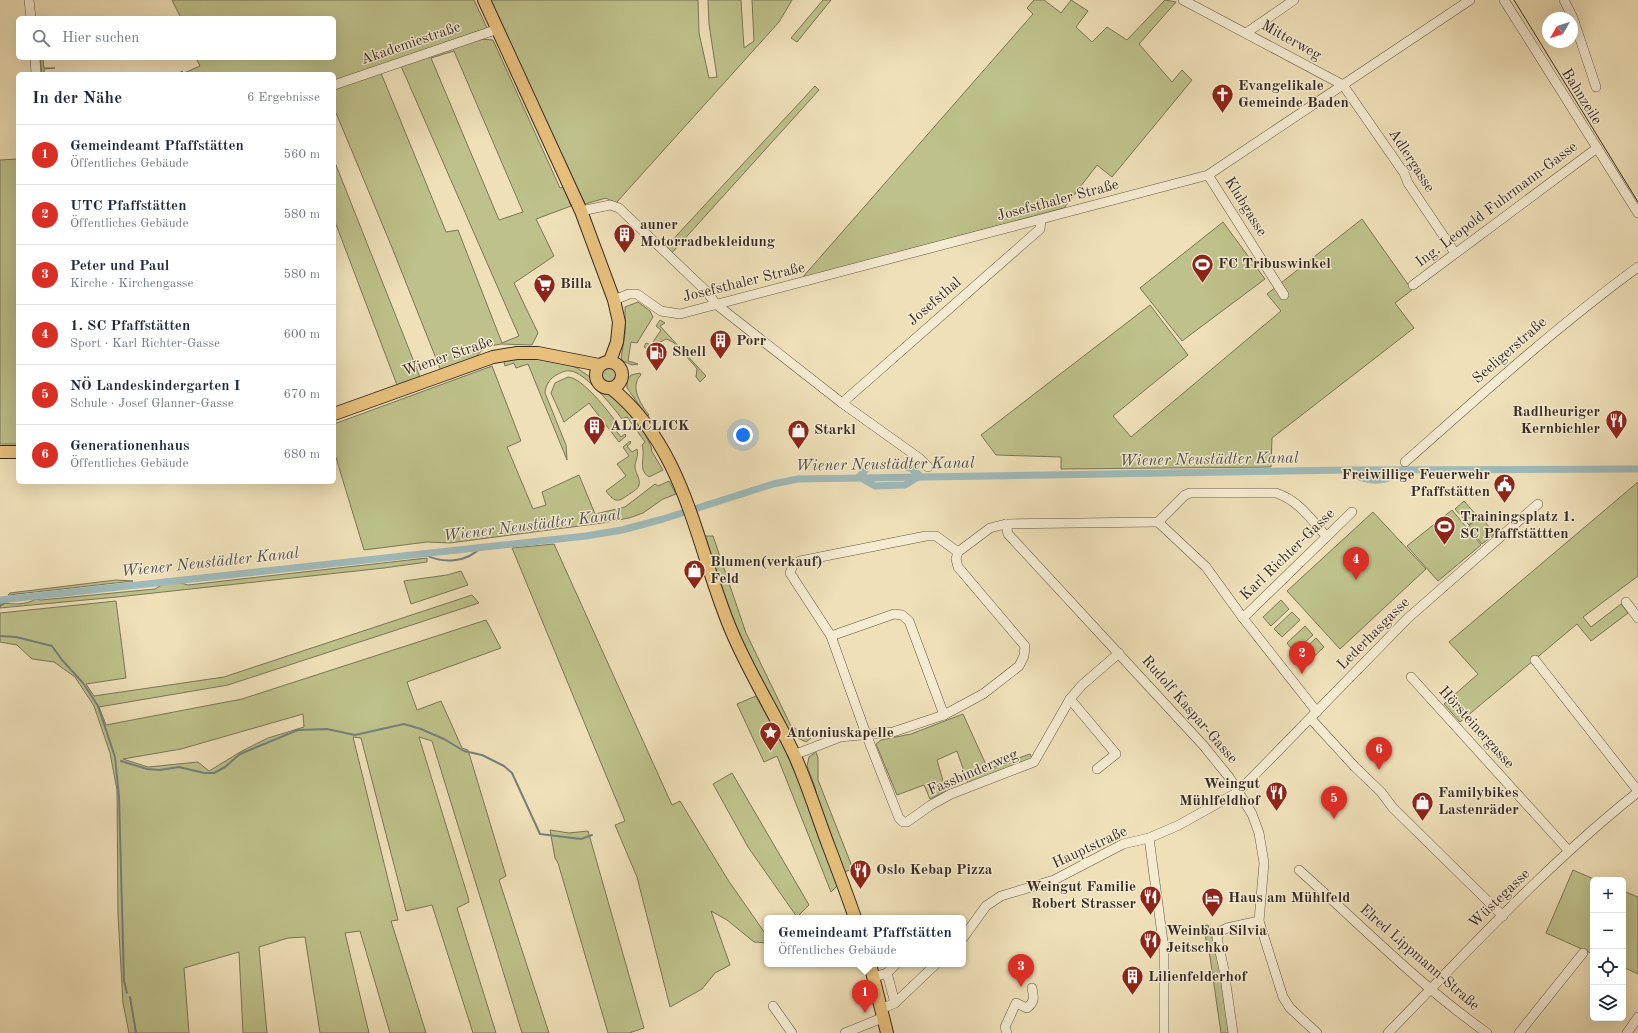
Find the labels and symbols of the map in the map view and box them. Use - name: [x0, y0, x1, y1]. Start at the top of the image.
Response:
- north arrow: [1542, 12, 1578, 48]
- street label: Mitterweg: [1258, 18, 1324, 64]
- street label: Akademiestraße: [359, 20, 463, 68]
- street label: Bahnzeile: [1558, 67, 1604, 128]
- place label: Evangelikale Gemeinde Baden: [1238, 79, 1349, 111]
- church icon: Evangelikale Gemeinde Baden: [1209, 82, 1235, 115]
- street label: Adlergasse: [1385, 127, 1437, 195]
- street label: Ing. Leopold Fuhrmann-Gasse: [1413, 139, 1581, 271]
- street label: Klubgasse: [1221, 175, 1269, 239]
- street label: Josefsthaler Straße: [995, 177, 1121, 224]
- place label: auner Motorradbekleidung: [640, 218, 776, 250]
- building icon: auner Motorradbekleidung: [611, 221, 637, 254]
- sports icon: FC Tribuswinkel: [1189, 251, 1215, 284]
- place label: FC Tribuswinkel: [1218, 257, 1331, 272]
- street label: Josefsthaler Straße: [681, 261, 807, 305]
- supermarket icon: Billa: [532, 271, 558, 304]
- street label: Josefsthal: [905, 275, 965, 329]
- place label: Billa: [560, 277, 592, 292]
- street label: Seeligerstraße: [1470, 315, 1550, 387]
- building icon: Porr: [708, 328, 734, 361]
- street label: Wiener Straße: [401, 334, 495, 379]
- place label: Porr: [736, 334, 767, 349]
- fuel station icon: Shell: [644, 339, 670, 372]
- place label: Shell: [672, 345, 706, 360]
- place label: Radlheuriger Kernbichler: [1512, 405, 1600, 437]
- restaurant icon: Radlheuriger Kernbichler: [1603, 408, 1629, 441]
- building icon: ALLCLICK: [581, 413, 607, 446]
- shop icon: Starkl: [786, 417, 812, 450]
- place label: ALLCLICK: [610, 419, 690, 434]
- place label: Starkl: [814, 423, 856, 438]
- your location: [733, 425, 753, 445]
- water label: Wiener Neustädter Kanal: [1119, 450, 1299, 470]
- water label: Wiener Neustädter Kanal: [795, 455, 975, 475]
- place label: Freiwillige Feuerwehr Pfaffstätten: [1341, 468, 1490, 500]
- public building icon: Freiwillige Feuerwehr Pfaffstätten: [1492, 471, 1518, 504]
- street label: Karl Richter-Gasse: [1238, 506, 1338, 604]
- water label: Wiener Neustädter Kanal: [442, 507, 622, 545]
- place label: Trainingsplatz 1. SC Pfaffstättten: [1460, 510, 1575, 542]
- sports icon: Trainingsplatz 1. SC Pfaffstättten: [1431, 513, 1457, 546]
- water label: Wiener Neustädter Kanal: [120, 546, 300, 580]
- pin: 4: [1343, 547, 1369, 580]
- place label: Blumen(verkauf) Feld: [710, 555, 822, 587]
- shop icon: Blumen(verkauf) Feld: [682, 558, 708, 591]
- street label: Lederhasgasse: [1335, 595, 1413, 673]
- pin: 2: [1289, 641, 1315, 674]
- street label: Rudolf Kaspar-Gasse: [1138, 653, 1240, 767]
- street label: Hörsteinergasse: [1435, 684, 1517, 772]
- place icon: Antoniuskapelle: [758, 720, 784, 753]
- place label: Antoniuskapelle: [786, 726, 894, 741]
- pin: 6: [1366, 737, 1392, 770]
- street label: Fassbinderweg: [926, 747, 1020, 799]
- place label: Weingut Mühlfeldhof: [1179, 777, 1262, 809]
- restaurant icon: Weingut Mühlfeldhof: [1263, 780, 1289, 813]
- pin: 5: [1321, 786, 1347, 819]
- place label: Familybikes Lastenräder: [1438, 786, 1519, 818]
- shop icon: Familybikes Lastenräder: [1410, 789, 1436, 822]
- street label: Hauptstraße: [1050, 824, 1130, 872]
- restaurant icon: Oslo Kebap Pizza: [847, 857, 873, 890]
- place label: Oslo Kebap Pizza: [876, 863, 993, 878]
- street label: Wüstegasse: [1467, 866, 1533, 932]
- place label: Weingut Familie Robert Strasser: [1025, 880, 1136, 912]
- restaurant icon: Weingut Familie Robert Strasser: [1138, 883, 1164, 916]
- hotel icon: Haus am Mühlfeld: [1199, 885, 1225, 918]
- place label: Haus am Mühlfeld: [1228, 891, 1350, 906]
- street label: Elred Lippmann-Straße: [1356, 902, 1482, 1014]
- place label: Weinbau Silvia Jeitschko: [1166, 924, 1267, 956]
- restaurant icon: Weinbau Silvia Jeitschko: [1138, 927, 1164, 960]
- pin: 3: [1008, 954, 1034, 987]
- building icon: Lilienfelderhof: [1120, 964, 1146, 997]
- place label: Lilienfelderhof: [1148, 970, 1249, 985]
- pin: 1: [852, 980, 878, 1013]

